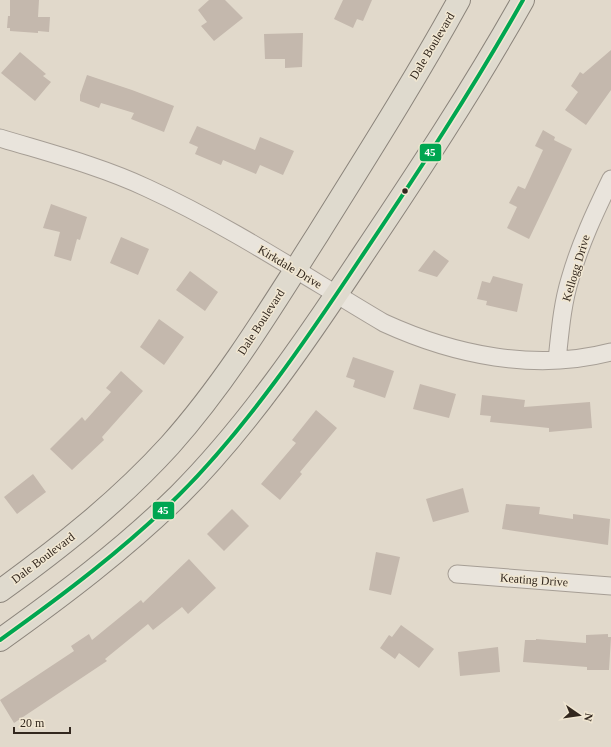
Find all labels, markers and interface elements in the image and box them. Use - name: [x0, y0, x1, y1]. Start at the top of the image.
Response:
- street label: Dale Boulevard: [407, 10, 457, 82]
- line badge: 45: [419, 143, 442, 162]
- text: 45: [425, 146, 436, 158]
- unlabelled marker: [400, 186, 410, 196]
- street label: Kellogg Drive: [559, 233, 593, 303]
- street label: Kirkdale Drive: [255, 242, 325, 292]
- street label: Dale Boulevard: [235, 286, 287, 358]
- line badge: 45: [152, 501, 175, 520]
- text: 45: [158, 504, 169, 516]
- street label: Dale Boulevard: [9, 530, 77, 586]
- street label: Keating Drive: [499, 571, 569, 589]
- north arrow: [559, 695, 599, 735]
- scale bar: [14, 709, 70, 735]
- text: N: [582, 712, 595, 723]
- text: 20 m: [20, 716, 45, 730]

